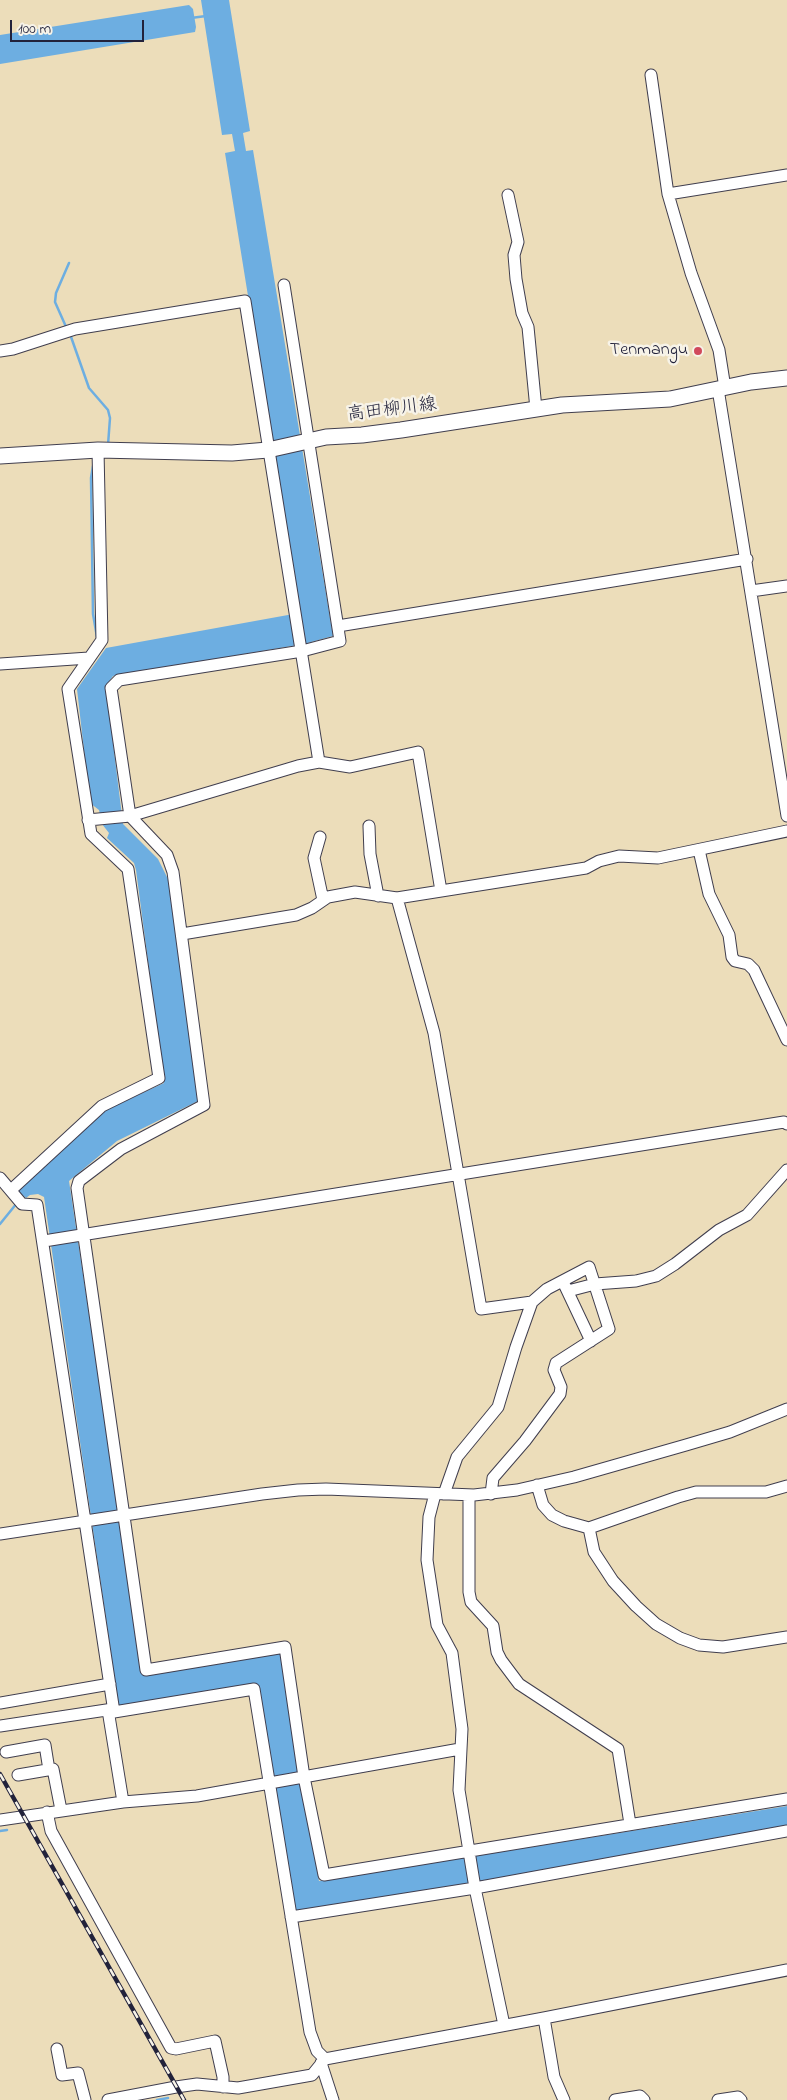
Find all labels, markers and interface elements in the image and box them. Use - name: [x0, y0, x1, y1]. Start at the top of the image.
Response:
- scale bar: [12, 10, 146, 42]
- text: 100 m: [18, 18, 51, 40]
- place label: Tenmangu: [610, 340, 688, 362]
- marker: Tenmangu: [692, 345, 704, 357]
- street label: 高田柳川線: [346, 395, 438, 427]

